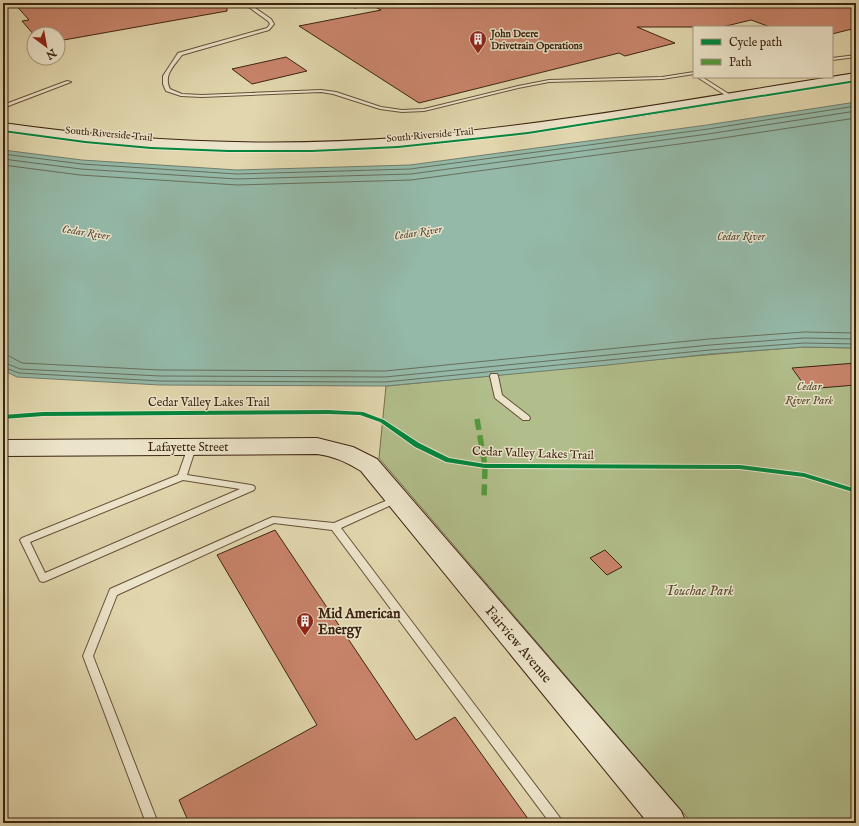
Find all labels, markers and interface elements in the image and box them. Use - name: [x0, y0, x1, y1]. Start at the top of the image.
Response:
- north arrow: [26, 26, 66, 66]
- legend: [693, 26, 833, 78]
- place label: John Deere Drivetrain Operations: [489, 28, 583, 53]
- building icon: John Deere Drivetrain Operations: [468, 29, 488, 54]
- text: Cycle path: [729, 35, 783, 51]
- text: N: [43, 45, 59, 62]
- text: Path: [729, 55, 752, 70]
- street label: South Riverside Trail: [65, 124, 153, 145]
- street label: South Riverside Trail: [386, 125, 475, 146]
- water label: Cedar River: [61, 222, 112, 244]
- water label: Cedar River: [393, 222, 444, 244]
- water label: Cedar River: [717, 230, 766, 244]
- park label: Cedar River Park: [785, 379, 833, 408]
- street label: Cedar Valley Lakes Trail: [148, 395, 271, 410]
- street label: Lafayette Street: [148, 440, 228, 455]
- street label: Cedar Valley Lakes Trail: [472, 444, 595, 463]
- park label: Touchae Park: [664, 582, 734, 600]
- street label: Fairview Avenue: [481, 602, 556, 687]
- place label: Mid American Energy: [318, 605, 401, 639]
- building icon: Mid American Energy: [295, 611, 315, 636]

